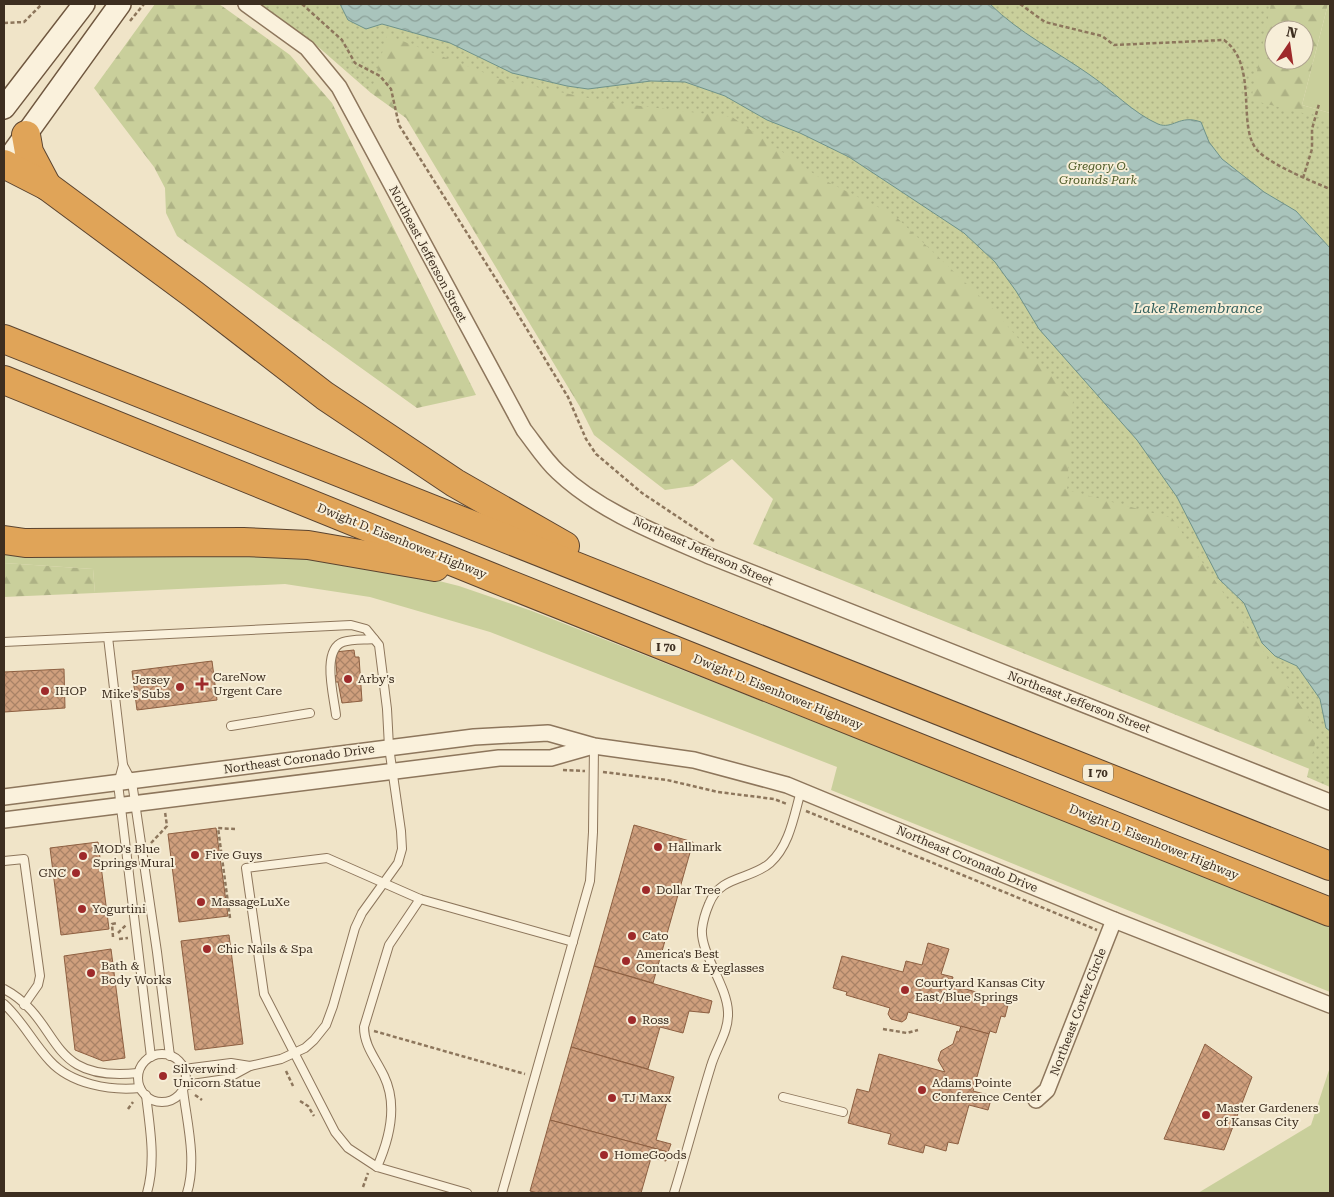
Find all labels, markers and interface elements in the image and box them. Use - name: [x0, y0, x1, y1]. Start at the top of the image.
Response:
- north arrow: [1264, 20, 1314, 70]
- text: N: [1285, 23, 1299, 41]
- park label: Gregory O. Grounds Park: [1059, 159, 1138, 187]
- street label: Northeast Jefferson Street: [386, 184, 470, 325]
- water label: Lake Remembrance: [1133, 300, 1262, 316]
- street label: Dwight D. Eisenhower Highway: [315, 501, 490, 582]
- street label: Northeast Jefferson Street: [631, 514, 776, 589]
- road number: I 70: [651, 638, 681, 656]
- street label: Dwight D. Eisenhower Highway: [691, 652, 866, 733]
- street label: Northeast Jefferson Street: [1006, 668, 1153, 736]
- place label: CareNow Urgent Care: [213, 670, 282, 698]
- place label: Arby's: [358, 672, 395, 686]
- place label: Jersey Mike's Subs: [102, 673, 171, 701]
- marker: Arby's: [342, 673, 354, 685]
- marker: CareNow Urgent Care: [195, 677, 209, 691]
- marker: Jersey Mike's Subs: [174, 681, 186, 693]
- place label: IHOP: [55, 684, 87, 698]
- marker: IHOP: [39, 685, 51, 697]
- street label: Northeast Coronado Drive: [223, 741, 376, 777]
- road number: I 70: [1083, 764, 1113, 781]
- street label: Dwight D. Eisenhower Highway: [1067, 802, 1242, 883]
- street label: Northeast Coronado Drive: [894, 823, 1040, 895]
- place label: Hallmark: [668, 840, 722, 854]
- marker: Hallmark: [652, 841, 664, 853]
- place label: MOD's Blue Springs Mural: [93, 842, 174, 870]
- place label: Five Guys: [205, 848, 262, 862]
- marker: Five Guys: [189, 849, 201, 861]
- marker: MOD's Blue Springs Mural: [77, 850, 89, 862]
- place label: GNC: [39, 866, 66, 880]
- marker: GNC: [70, 867, 82, 879]
- place label: Dollar Tree: [656, 883, 721, 897]
- marker: Dollar Tree: [640, 884, 652, 896]
- place label: MassageLuXe: [211, 895, 290, 909]
- marker: MassageLuXe: [195, 896, 207, 908]
- place label: Yogurtini: [92, 902, 146, 916]
- marker: Yogurtini: [76, 903, 88, 915]
- place label: Cato: [642, 929, 669, 943]
- marker: Cato: [626, 930, 638, 942]
- place label: Chic Nails & Spa: [217, 942, 313, 956]
- marker: Chic Nails & Spa: [201, 943, 213, 955]
- street label: Northeast Cortez Circle: [1047, 946, 1109, 1078]
- place label: America's Best Contacts & Eyeglasses: [636, 947, 764, 975]
- marker: America's Best Contacts & Eyeglasses: [620, 955, 632, 967]
- place label: Bath & Body Works: [101, 959, 172, 987]
- marker: Bath & Body Works: [85, 967, 97, 979]
- place label: Courtyard Kansas City East/Blue Springs: [915, 976, 1046, 1004]
- marker: Courtyard Kansas City East/Blue Springs: [899, 984, 911, 996]
- place label: Ross: [642, 1013, 669, 1027]
- marker: Ross: [626, 1014, 638, 1026]
- place label: Silverwind Unicorn Statue: [173, 1062, 261, 1090]
- marker: Silverwind Unicorn Statue: [157, 1070, 169, 1082]
- place label: Adams Pointe Conference Center: [932, 1076, 1041, 1104]
- marker: Adams Pointe Conference Center: [916, 1084, 928, 1096]
- place label: TJ Maxx: [622, 1091, 671, 1105]
- marker: TJ Maxx: [606, 1092, 618, 1104]
- place label: Master Gardeners of Kansas City: [1216, 1101, 1319, 1129]
- marker: Master Gardeners of Kansas City: [1200, 1109, 1212, 1121]
- place label: HomeGoods: [614, 1148, 687, 1162]
- marker: HomeGoods: [598, 1149, 610, 1161]

